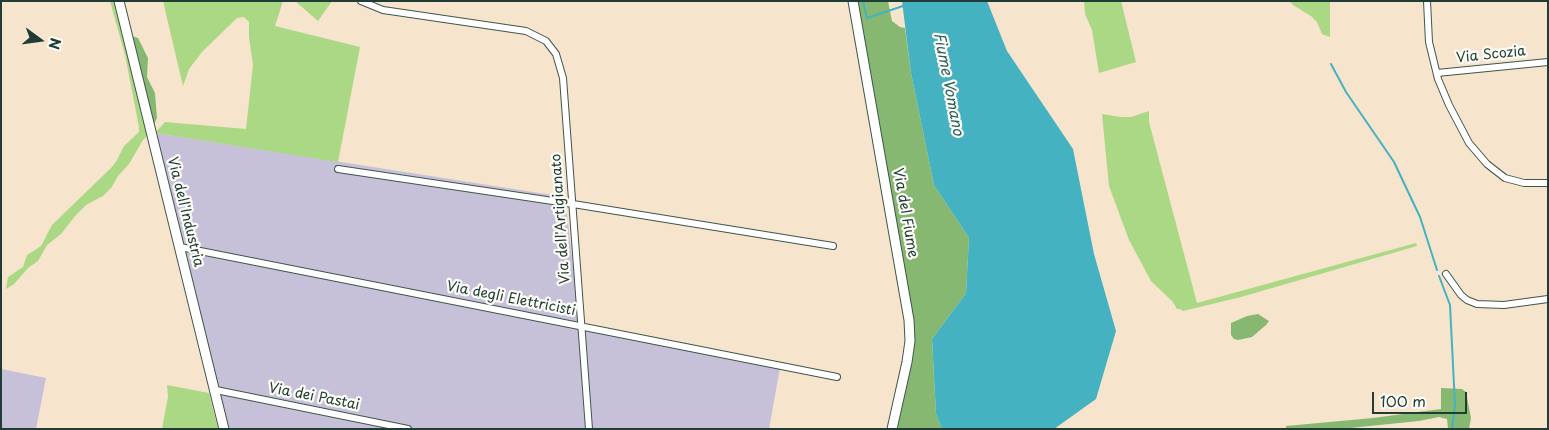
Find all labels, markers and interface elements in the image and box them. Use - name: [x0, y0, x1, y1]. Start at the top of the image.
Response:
- north arrow: [15, 15, 65, 65]
- water label: Fiume Vomano: [929, 31, 967, 137]
- text: N: [44, 36, 67, 52]
- street label: Via Scozia: [1455, 43, 1527, 67]
- street label: Via dell'Artigianato: [548, 153, 574, 285]
- street label: Via dell'Industria: [163, 155, 207, 269]
- street label: Via del Fiume: [889, 167, 921, 259]
- street label: Via degli Elettricisti: [445, 278, 577, 320]
- street label: Via dei Pastai: [267, 380, 361, 414]
- scale bar: [1374, 382, 1469, 414]
- text: 100 m: [1380, 389, 1426, 412]

